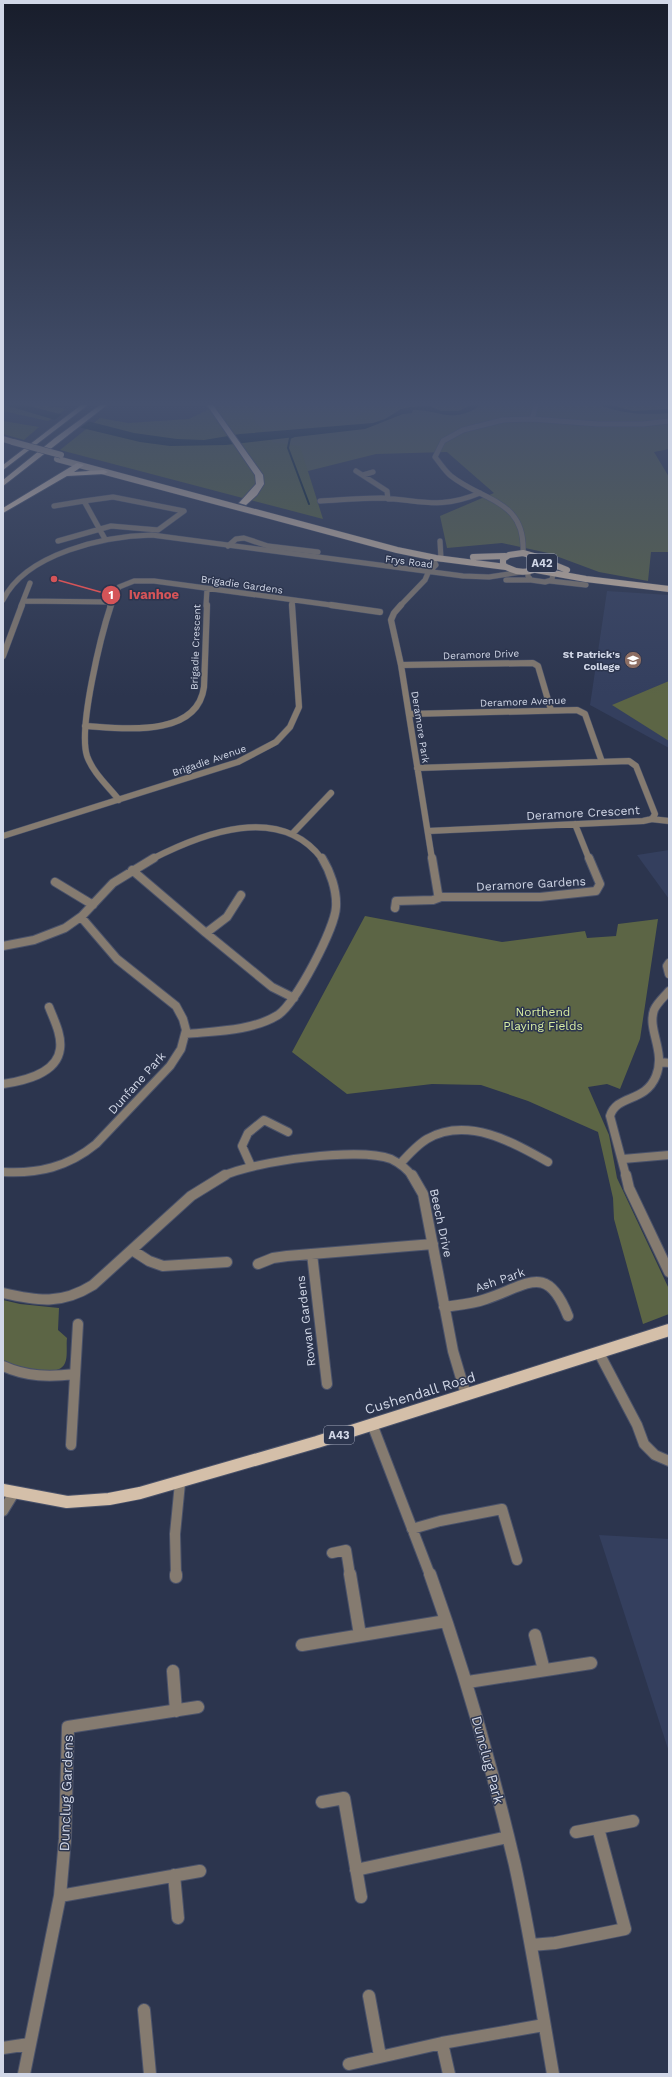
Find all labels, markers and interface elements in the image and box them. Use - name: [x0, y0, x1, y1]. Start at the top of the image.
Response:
- street label: Frys Road: [385, 553, 433, 570]
- road number: A42: [527, 554, 557, 572]
- street label: Brigadie Gardens: [200, 573, 284, 596]
- callout: Ivanhoe: [101, 582, 187, 607]
- text: Ivanhoe: [129, 587, 180, 602]
- text: 1: [108, 588, 114, 602]
- street label: Brigadie Crescent: [189, 603, 203, 690]
- street label: Deramore Drive: [443, 648, 519, 661]
- place label: St Patrick's College: [563, 649, 621, 672]
- school or university icon: St Patrick's College: [623, 650, 643, 670]
- street label: Deramore Park: [409, 690, 432, 764]
- street label: Deramore Avenue: [480, 694, 566, 709]
- street label: Brigadie Avenue: [171, 743, 248, 778]
- street label: Deramore Crescent: [526, 803, 640, 823]
- street label: Deramore Gardens: [476, 874, 586, 894]
- park label: Northend Playing Fields: [503, 1005, 583, 1033]
- street label: Dunfane Park: [105, 1049, 169, 1117]
- street label: Beech Drive: [427, 1187, 455, 1259]
- street label: Ash Park: [473, 1265, 527, 1295]
- street label: Rowan Gardens: [293, 1275, 319, 1367]
- street label: Cushendall Road: [363, 1369, 477, 1417]
- road number: A43: [324, 1426, 354, 1444]
- street label: Dunclug Park: [469, 1714, 507, 1806]
- street label: Dunclug Gardens: [56, 1734, 76, 1852]

